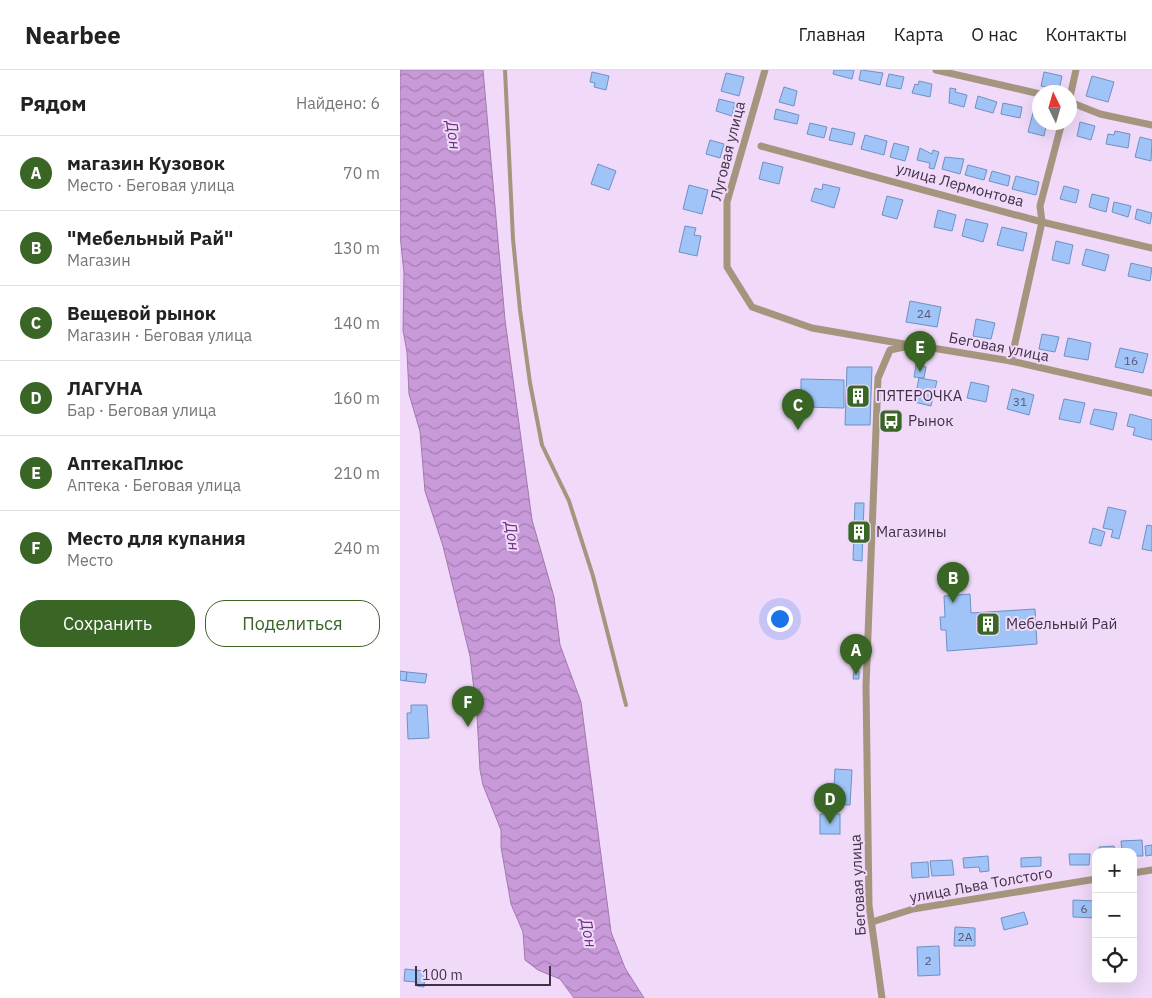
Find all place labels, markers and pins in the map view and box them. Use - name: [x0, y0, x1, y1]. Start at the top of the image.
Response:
- pin: E: [904, 331, 936, 372]
- building icon: ПЯТЕРОЧКА: [845, 383, 871, 409]
- place label: ПЯТЕРОЧКА: [876, 386, 963, 405]
- pin: C: [782, 389, 814, 430]
- bus stop icon: Рынок: [878, 408, 904, 434]
- place label: Рынок: [908, 411, 953, 430]
- building icon: Магазины: [846, 519, 872, 545]
- place label: Магазины: [876, 522, 947, 541]
- pin: B: [937, 562, 969, 603]
- building icon: Мебельный Рай: [975, 611, 1001, 637]
- place label: Мебельный Рай: [1006, 614, 1117, 633]
- pin: A: [840, 634, 872, 675]
- pin: F: [452, 686, 484, 727]
- pin: D: [814, 783, 846, 824]

